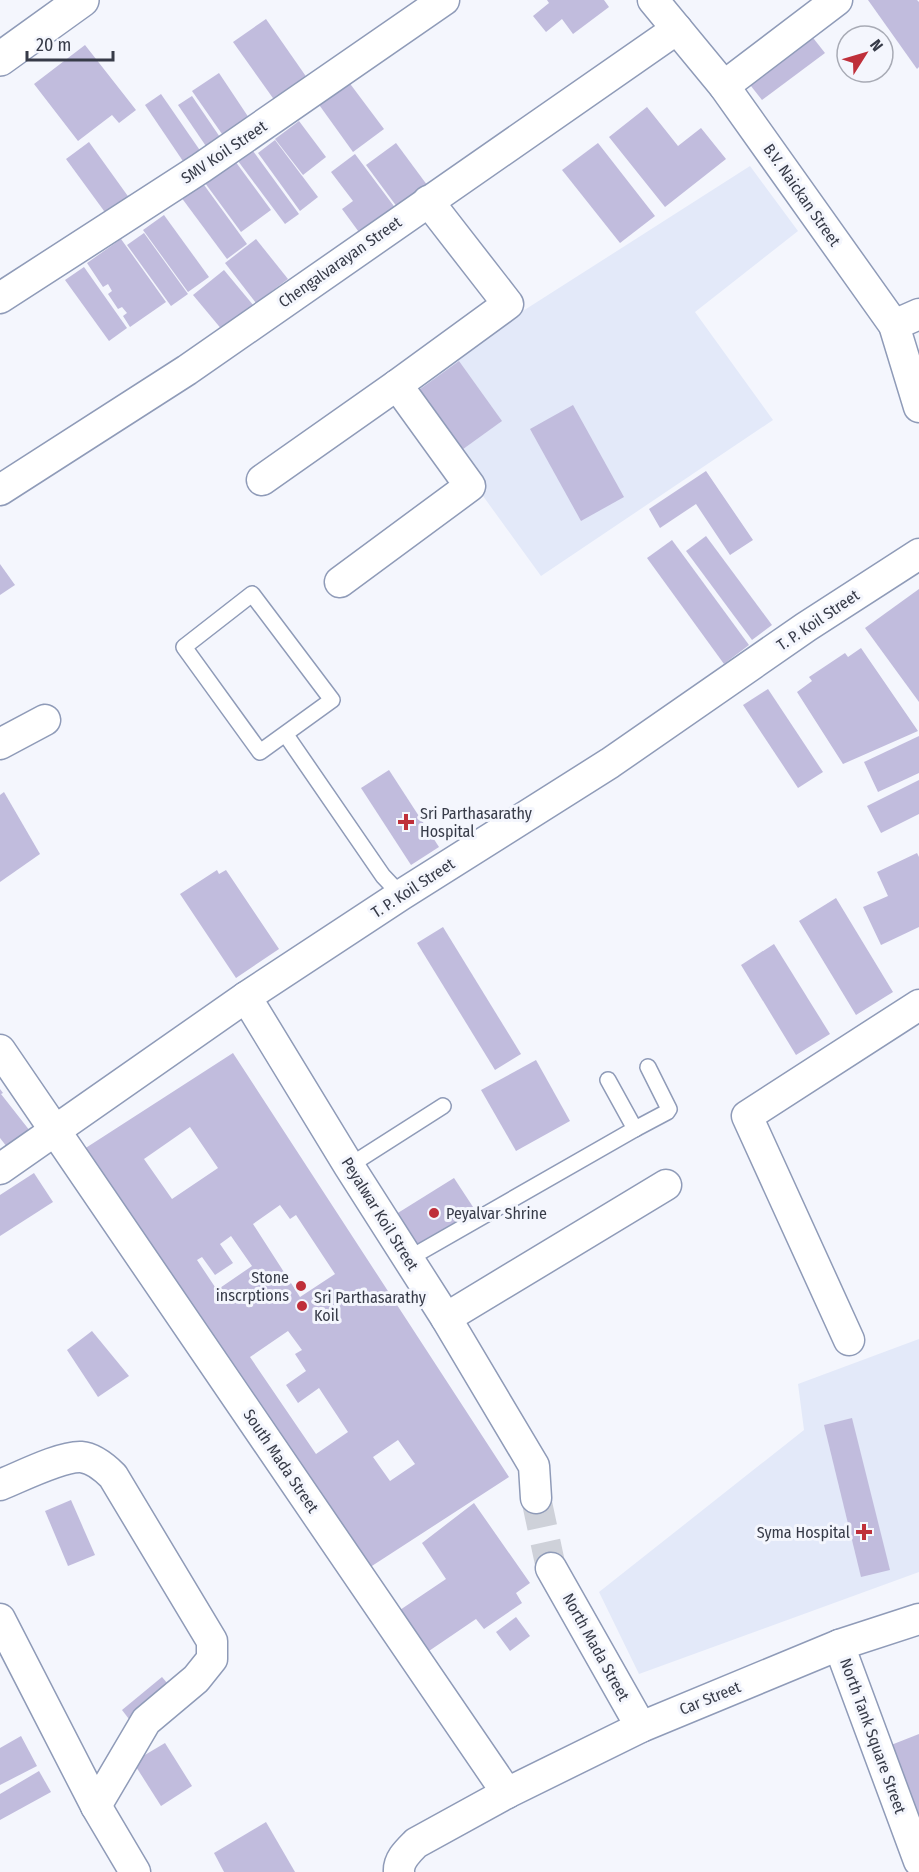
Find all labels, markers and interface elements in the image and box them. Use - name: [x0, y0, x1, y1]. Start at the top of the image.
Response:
- scale bar: [27, 24, 112, 62]
- north arrow: [835, 24, 895, 84]
- text: 20 m: [36, 34, 71, 56]
- text: N: [866, 36, 887, 55]
- street label: SMV Koil Street: [178, 116, 271, 188]
- street label: B.V. Naickan Street: [760, 140, 845, 251]
- street label: Chengalvarayan Street: [275, 212, 406, 311]
- street label: T. P. Koil Street: [773, 585, 863, 654]
- place label: Sri Parthasarathy Hospital: [420, 804, 533, 841]
- marker: Sri Parthasarathy Hospital: [397, 813, 415, 831]
- street label: T. P. Koil Street: [368, 854, 459, 922]
- street label: Peyalwar Koil Street: [337, 1154, 423, 1275]
- place label: Peyalvar Shrine: [446, 1204, 547, 1223]
- marker: Peyalvar Shrine: [427, 1206, 441, 1220]
- place label: Stone inscrptions: [216, 1268, 289, 1305]
- marker: Stone inscrptions: [294, 1279, 308, 1293]
- place label: Sri Parthasarathy Koil: [314, 1288, 427, 1325]
- marker: Sri Parthasarathy Koil: [295, 1299, 309, 1313]
- street label: South Mada Street: [239, 1406, 323, 1517]
- place label: Syma Hospital: [757, 1523, 850, 1542]
- marker: Syma Hospital: [855, 1523, 873, 1541]
- street label: North Mada Street: [559, 1590, 634, 1705]
- street label: North Tank Square Street: [836, 1656, 910, 1817]
- street label: Car Street: [677, 1677, 744, 1719]

